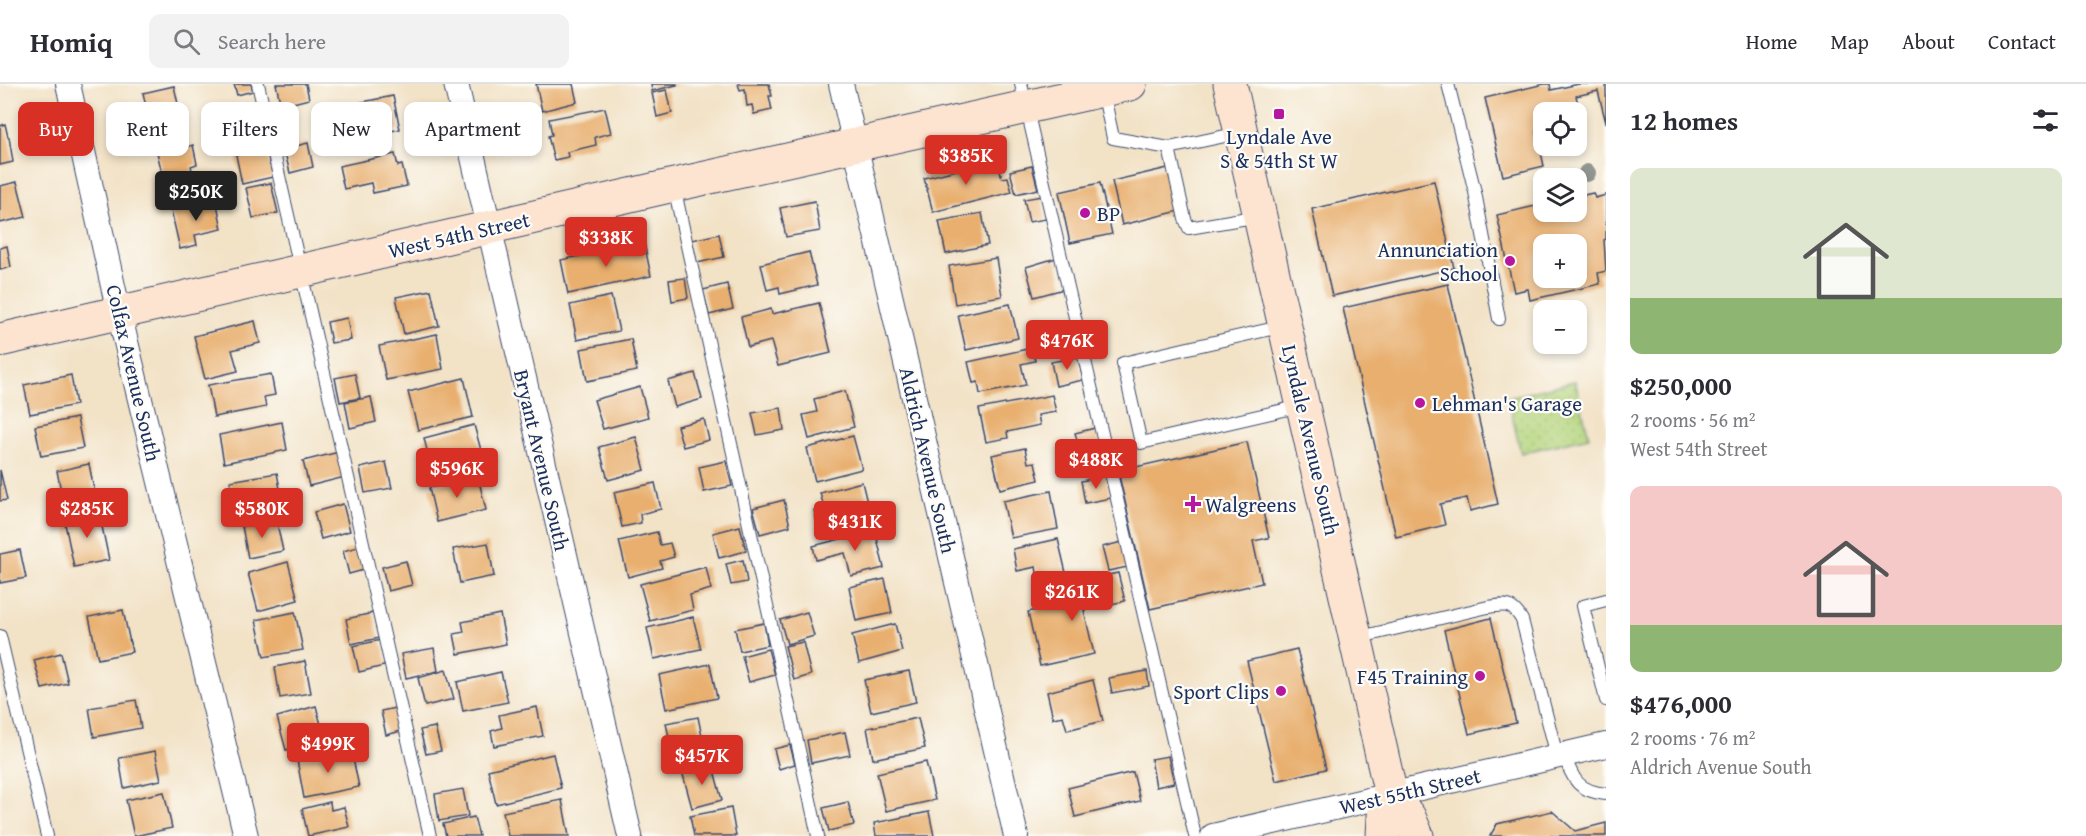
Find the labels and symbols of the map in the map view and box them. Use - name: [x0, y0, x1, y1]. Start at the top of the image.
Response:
- marker: Lyndale Ave S & 54th St W: [1272, 107, 1286, 121]
- place label: Lyndale Ave S & 54th St W: [1220, 121, 1338, 176]
- pin: $385K: [924, 135, 1008, 186]
- pin: $250K: [154, 171, 238, 222]
- place label: BP: [1097, 198, 1120, 229]
- street label: West 54th Street: [385, 204, 533, 266]
- marker: BP: [1078, 206, 1092, 220]
- pin: $338K: [564, 217, 648, 268]
- place label: Annunciation School: [1378, 234, 1498, 289]
- marker: Annunciation School: [1503, 254, 1517, 268]
- street label: Colfax Avenue South: [99, 281, 169, 465]
- pin: $476K: [1025, 320, 1109, 371]
- street label: Lyndale Avenue South: [1274, 342, 1348, 539]
- street label: Aldrich Avenue South: [891, 364, 965, 556]
- street label: Bryant Avenue South: [506, 366, 578, 554]
- place label: Lehman's Garage: [1432, 388, 1582, 419]
- marker: Lehman's Garage: [1413, 396, 1427, 410]
- pin: $488K: [1054, 439, 1138, 490]
- pin: $596K: [415, 448, 499, 499]
- pin: $285K: [45, 488, 129, 539]
- pin: $580K: [220, 488, 304, 539]
- place label: Walgreens: [1205, 489, 1296, 520]
- marker: Walgreens: [1186, 497, 1200, 511]
- pin: $431K: [813, 501, 897, 552]
- pin: $261K: [1030, 571, 1114, 622]
- place label: F45 Training: [1357, 661, 1469, 692]
- marker: F45 Training: [1473, 669, 1487, 683]
- place label: Sport Clips: [1173, 676, 1269, 707]
- marker: Sport Clips: [1274, 684, 1288, 698]
- pin: $499K: [286, 723, 370, 774]
- pin: $457K: [660, 735, 744, 786]
- street label: West 55th Street: [1336, 760, 1484, 822]

